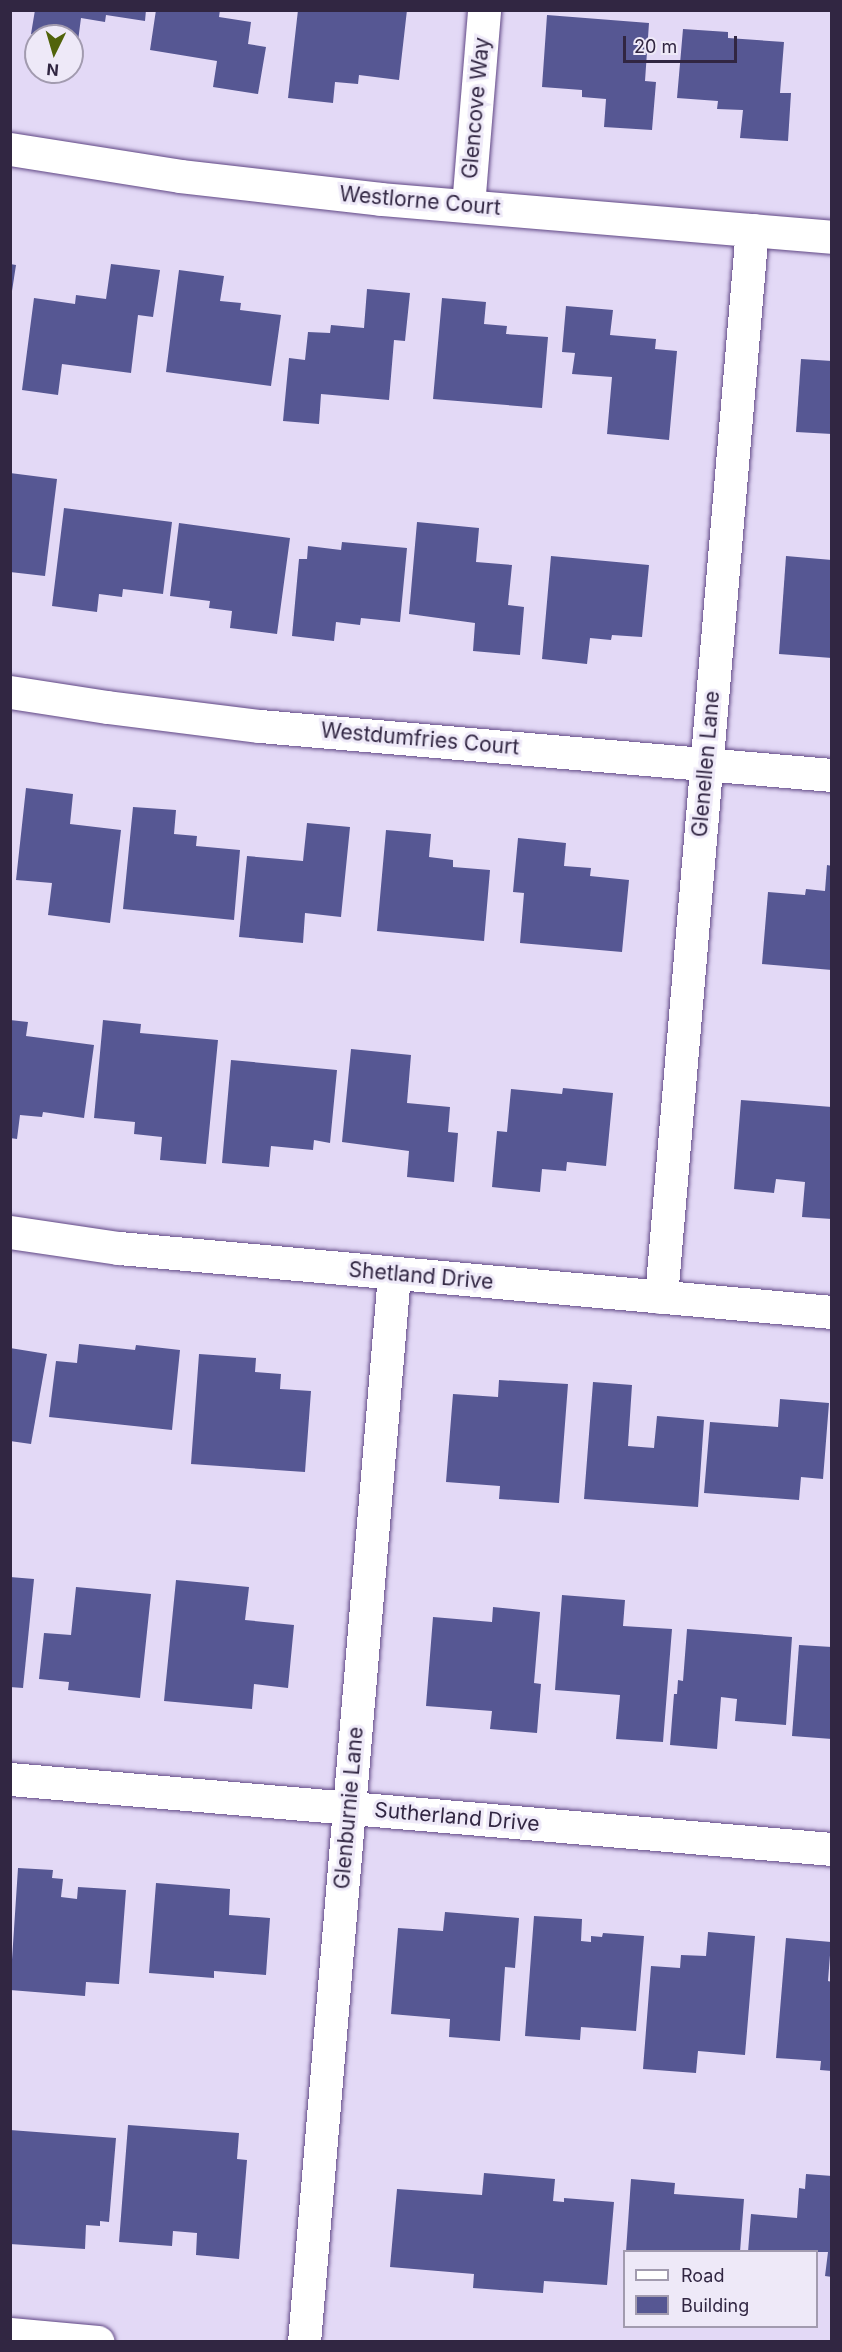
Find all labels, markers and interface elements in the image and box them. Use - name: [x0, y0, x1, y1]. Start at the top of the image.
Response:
- north arrow: [24, 24, 84, 84]
- scale bar: [626, 24, 740, 62]
- street label: Glencove Way: [457, 36, 495, 180]
- text: 20 m: [634, 36, 677, 57]
- text: N: [46, 59, 60, 80]
- street label: Westlorne Court: [338, 181, 502, 221]
- street label: Glenellen Lane: [687, 690, 725, 838]
- street label: Westdumfries Court: [320, 718, 520, 760]
- street label: Shetland Drive: [348, 1257, 494, 1295]
- street label: Glenburnie Lane: [329, 1726, 369, 1890]
- street label: Sutherland Drive: [373, 1797, 541, 1837]
- legend: [623, 2250, 818, 2328]
- text: Road: [681, 2265, 724, 2286]
- text: Building: [681, 2295, 749, 2316]

